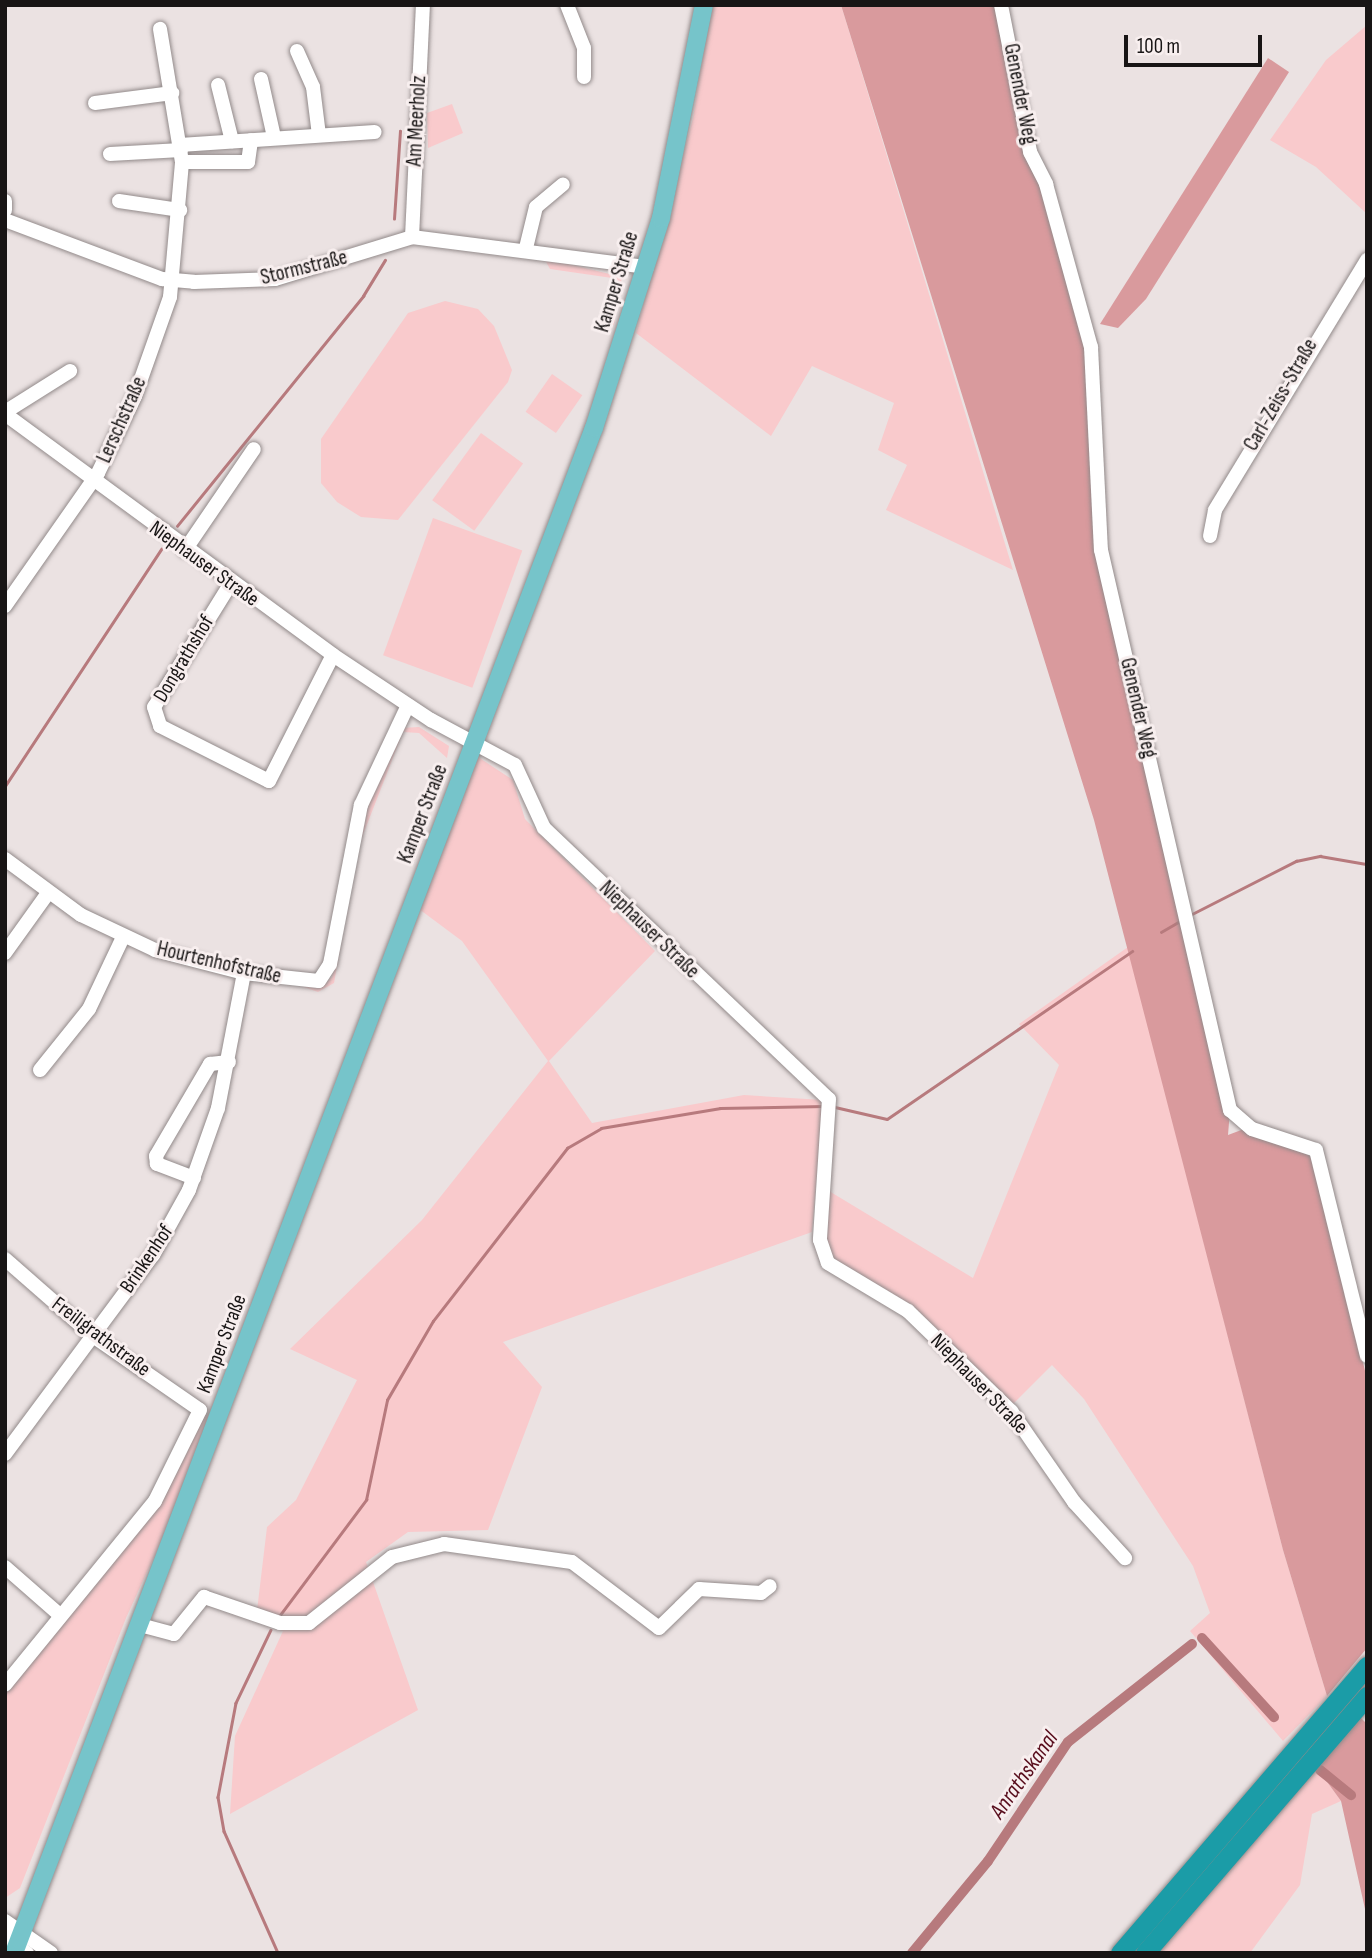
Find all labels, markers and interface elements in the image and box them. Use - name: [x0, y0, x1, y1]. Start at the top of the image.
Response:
- scale bar: [1127, 21, 1265, 65]
- text: 100 m: [1137, 34, 1180, 59]
- street label: Genender Weg: [998, 41, 1042, 147]
- street label: Am Meerholz: [402, 75, 432, 167]
- street label: Kamper Straße: [590, 229, 644, 335]
- street label: Stormstraße: [258, 245, 350, 291]
- street label: Carl-Zeiss-Straße: [1239, 334, 1323, 456]
- street label: Lerschstraße: [92, 373, 152, 467]
- street label: Niephauser Straße: [144, 516, 264, 612]
- street label: Dongrathshof: [148, 611, 220, 707]
- street label: Genender Weg: [1114, 655, 1162, 761]
- street label: Kamper Straße: [393, 761, 453, 867]
- street label: Niephauser Straße: [594, 876, 704, 984]
- street label: Hourtenhofstraße: [154, 936, 284, 990]
- street label: Brinkenhof: [115, 1220, 179, 1298]
- street label: Kamper Straße: [192, 1291, 252, 1397]
- street label: Freiligrathstraße: [47, 1292, 155, 1382]
- street label: Niephauser Straße: [925, 1329, 1033, 1439]
- water label: Anrathskanal: [984, 1726, 1064, 1824]

